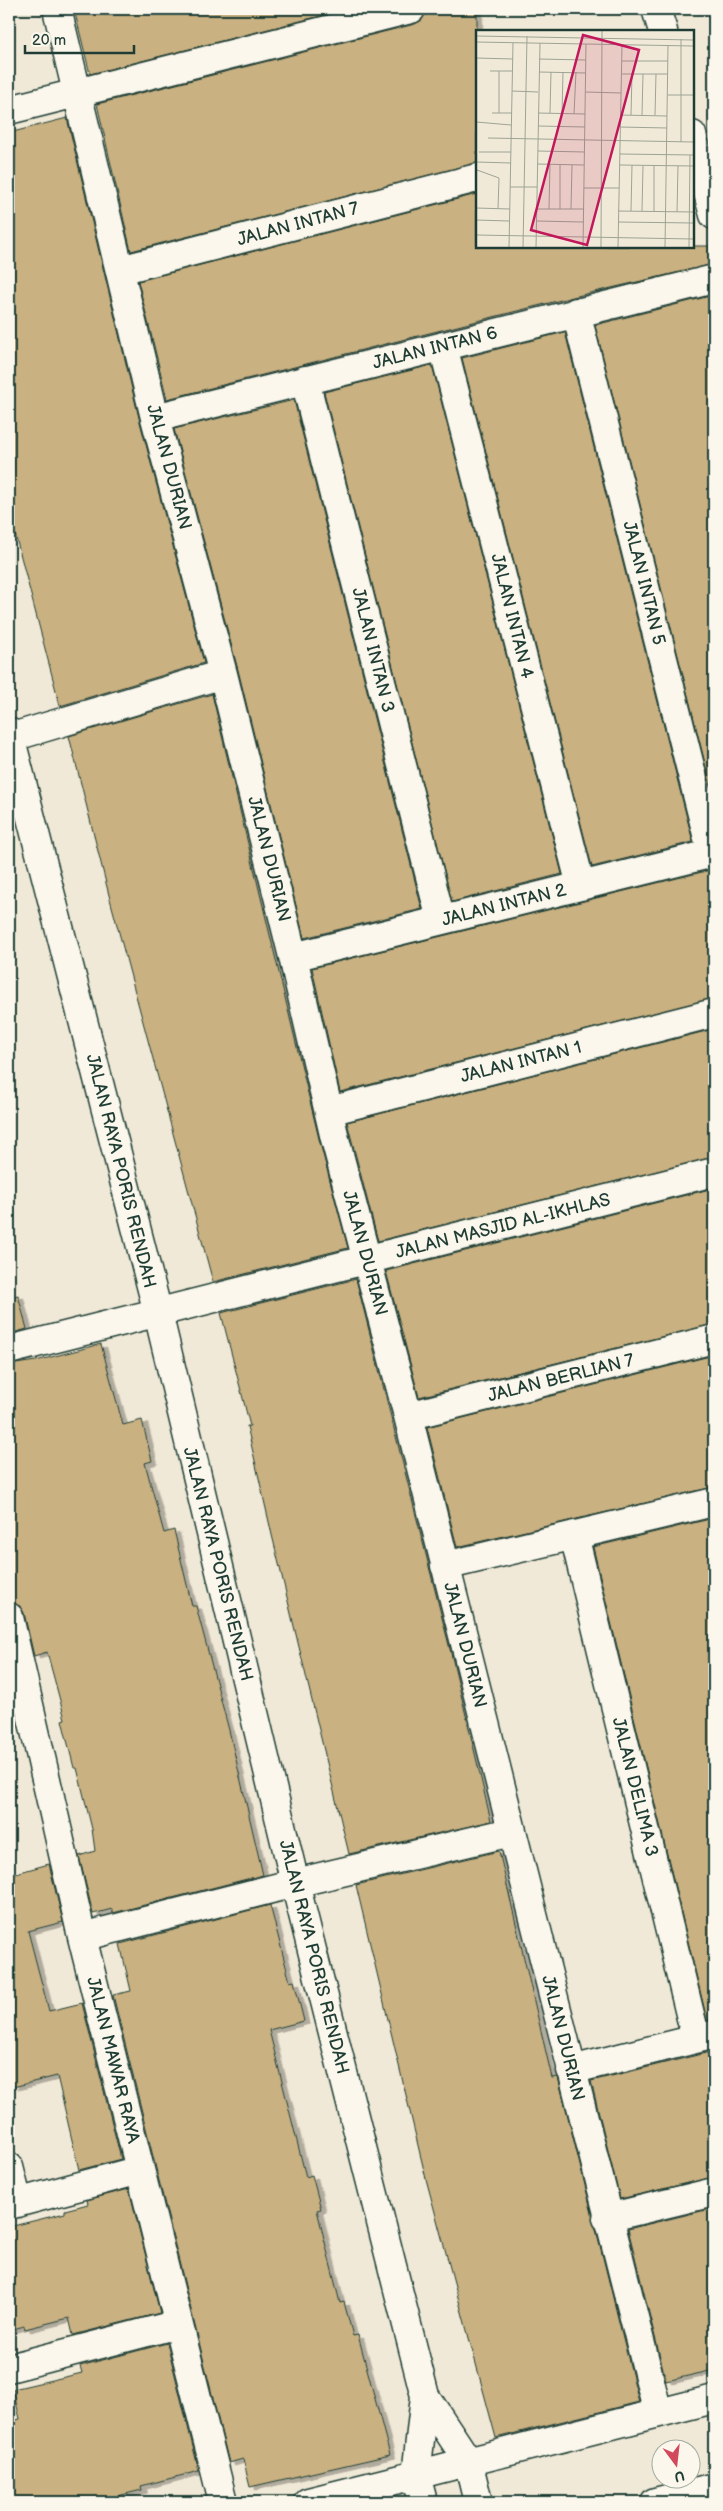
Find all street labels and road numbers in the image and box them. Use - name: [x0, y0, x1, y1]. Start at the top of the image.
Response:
- street label: JALAN INTAN 7: [235, 198, 361, 250]
- street label: JALAN INTAN 6: [370, 322, 500, 374]
- street label: JALAN DURIAN: [142, 402, 196, 532]
- street label: JALAN INTAN 5: [618, 519, 670, 647]
- street label: JALAN INTAN 4: [486, 551, 538, 681]
- street label: JALAN INTAN 3: [347, 585, 399, 715]
- street label: JALAN DURIAN: [243, 794, 295, 924]
- street label: JALAN INTAN 2: [440, 879, 569, 931]
- street label: JALAN INTAN 1: [458, 1037, 584, 1087]
- street label: JALAN RAYA PORIS RENDAH: [82, 1052, 160, 1290]
- street label: JALAN DURIAN: [338, 1188, 392, 1318]
- street label: JALAN MASJID AL-IKHLAS: [393, 1189, 613, 1263]
- street label: JALAN BERLIAN 7: [486, 1350, 636, 1406]
- street label: JALAN RAYA PORIS RENDAH: [179, 1445, 257, 1683]
- street label: JALAN DURIAN: [439, 1580, 491, 1710]
- street label: JALAN DELIMA 3: [608, 1715, 662, 1859]
- street label: JALAN RAYA PORIS RENDAH: [275, 1838, 353, 2076]
- street label: JALAN DURIAN: [537, 1973, 589, 2103]
- street label: JALAN MAWAR RAYA: [82, 1975, 144, 2145]

